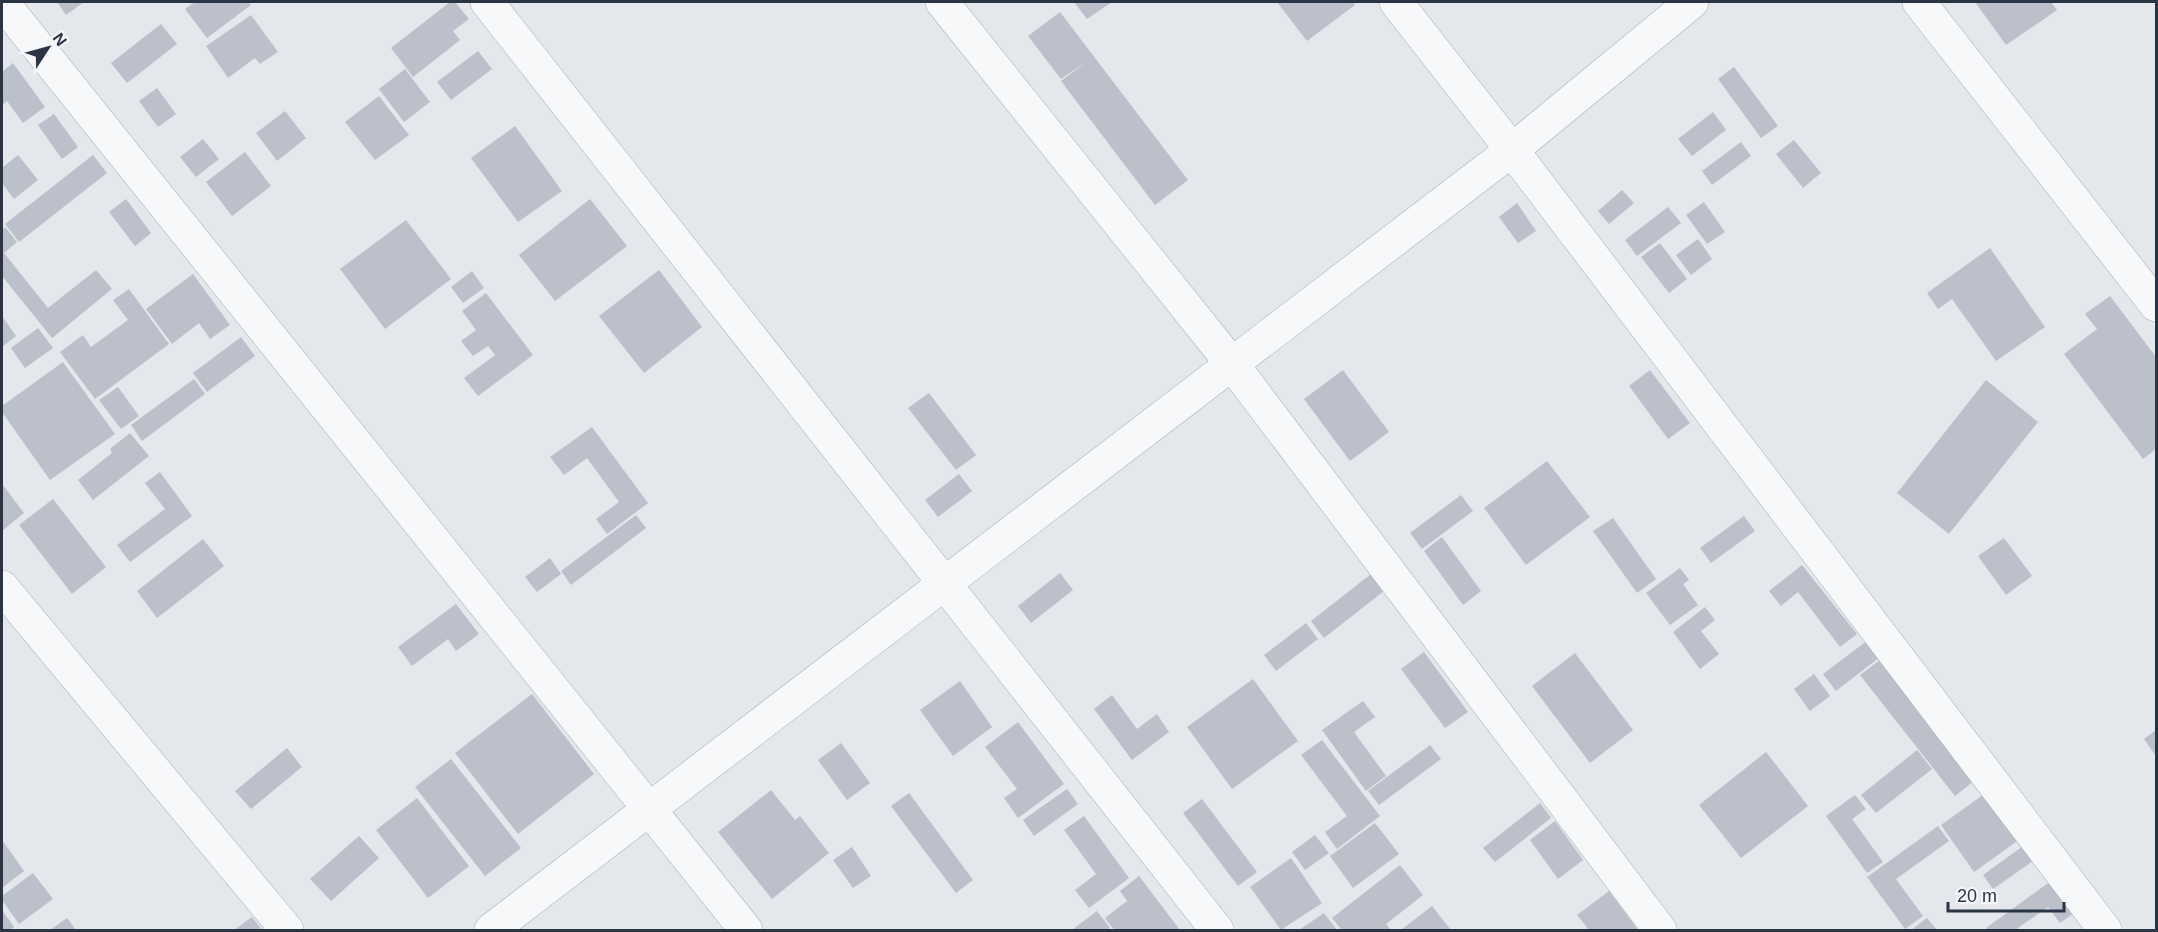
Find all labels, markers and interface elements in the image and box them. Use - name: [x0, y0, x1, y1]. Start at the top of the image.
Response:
- north arrow: [18, 18, 78, 78]
- text: N: [49, 30, 70, 49]
- scale bar: [1948, 875, 2064, 913]
- text: 20 m: [1957, 886, 1997, 906]

